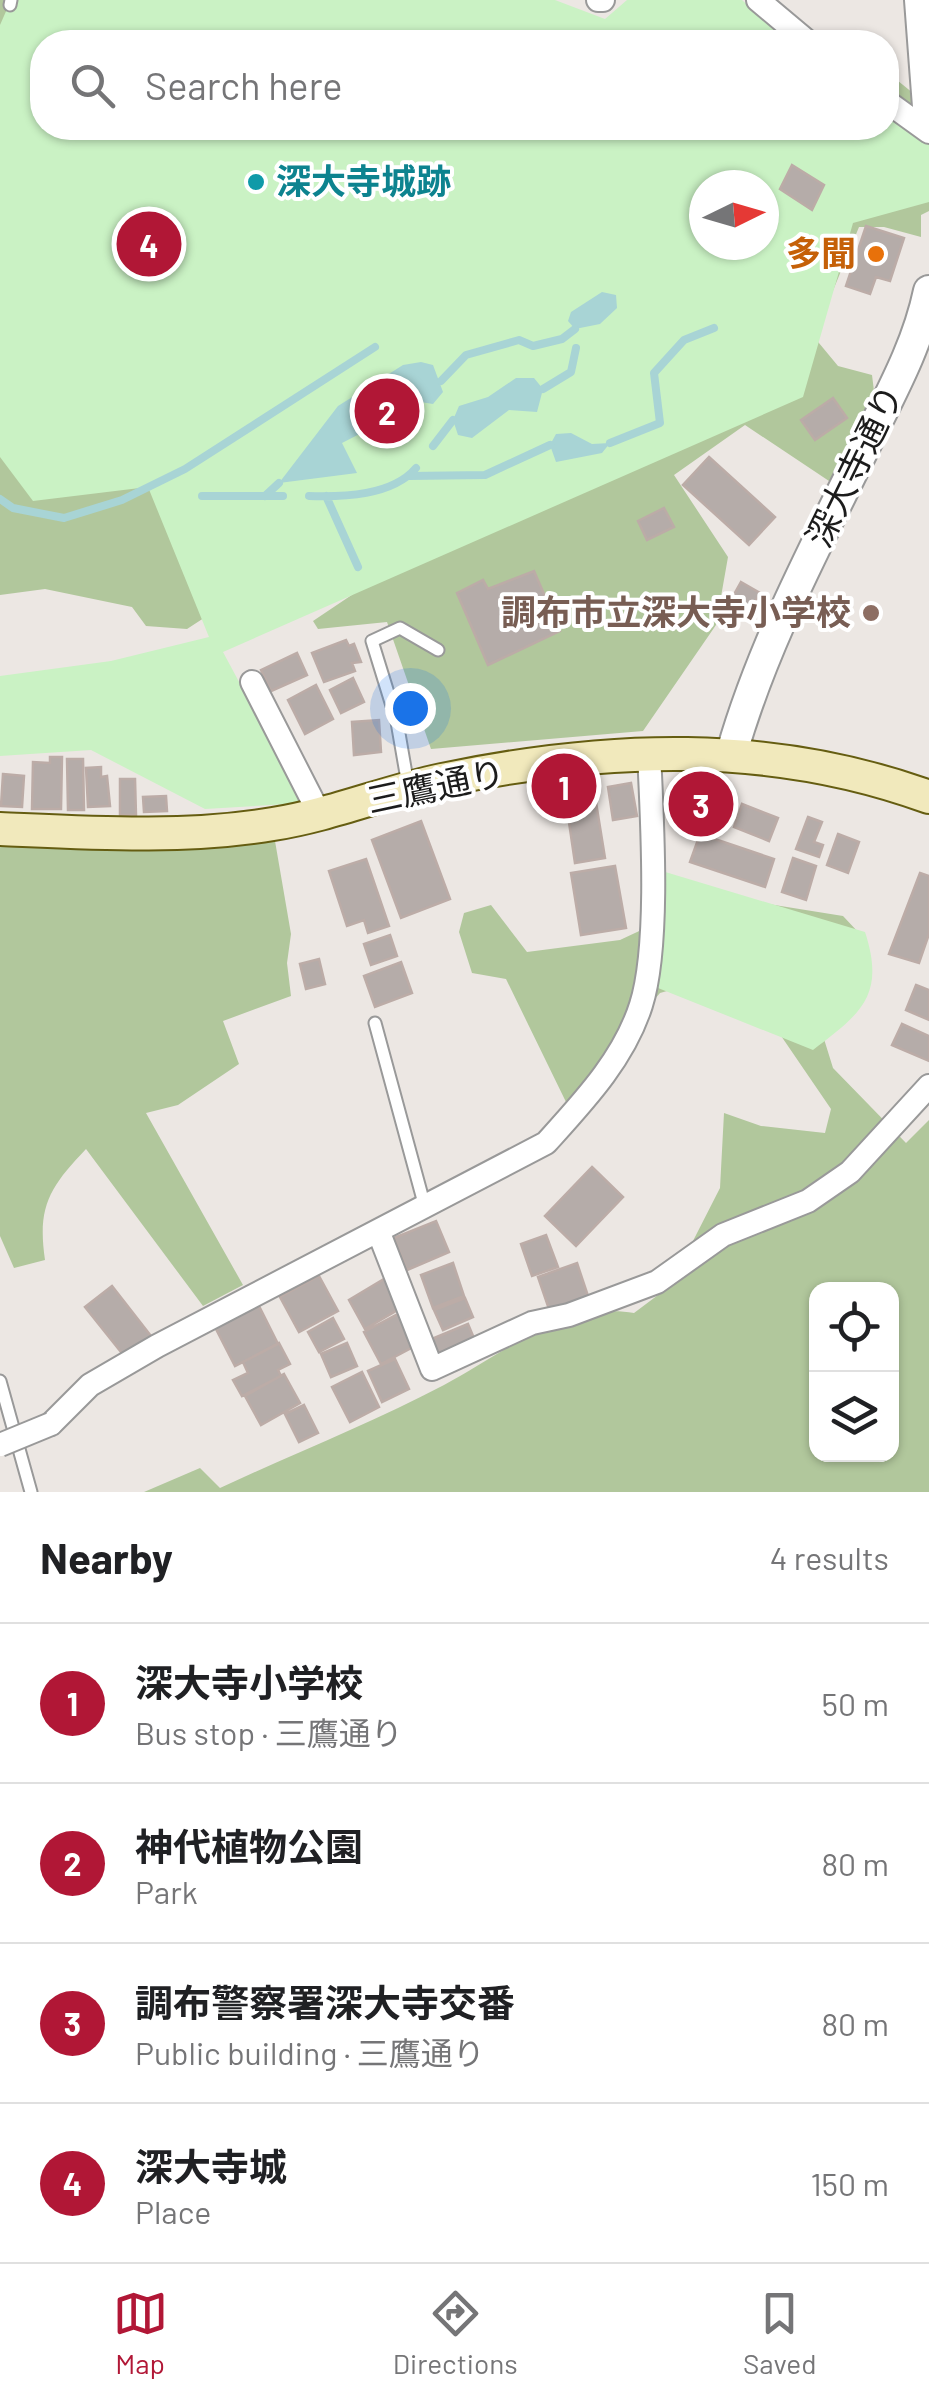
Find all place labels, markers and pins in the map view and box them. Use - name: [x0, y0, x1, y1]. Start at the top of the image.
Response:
- place label: 深大寺城跡: [276, 159, 451, 201]
- marker: 深大寺城跡: [245, 171, 267, 193]
- pin: 4: [116, 206, 182, 282]
- place label: 多聞: [786, 231, 856, 273]
- marker: 多聞: [865, 243, 887, 265]
- pin: 2: [354, 374, 420, 448]
- place label: 調布市立深大寺小学校: [501, 590, 851, 632]
- marker: 調布市立深大寺小学校: [860, 602, 882, 624]
- pin: 1: [532, 748, 596, 824]
- pin: 3: [668, 766, 734, 842]

